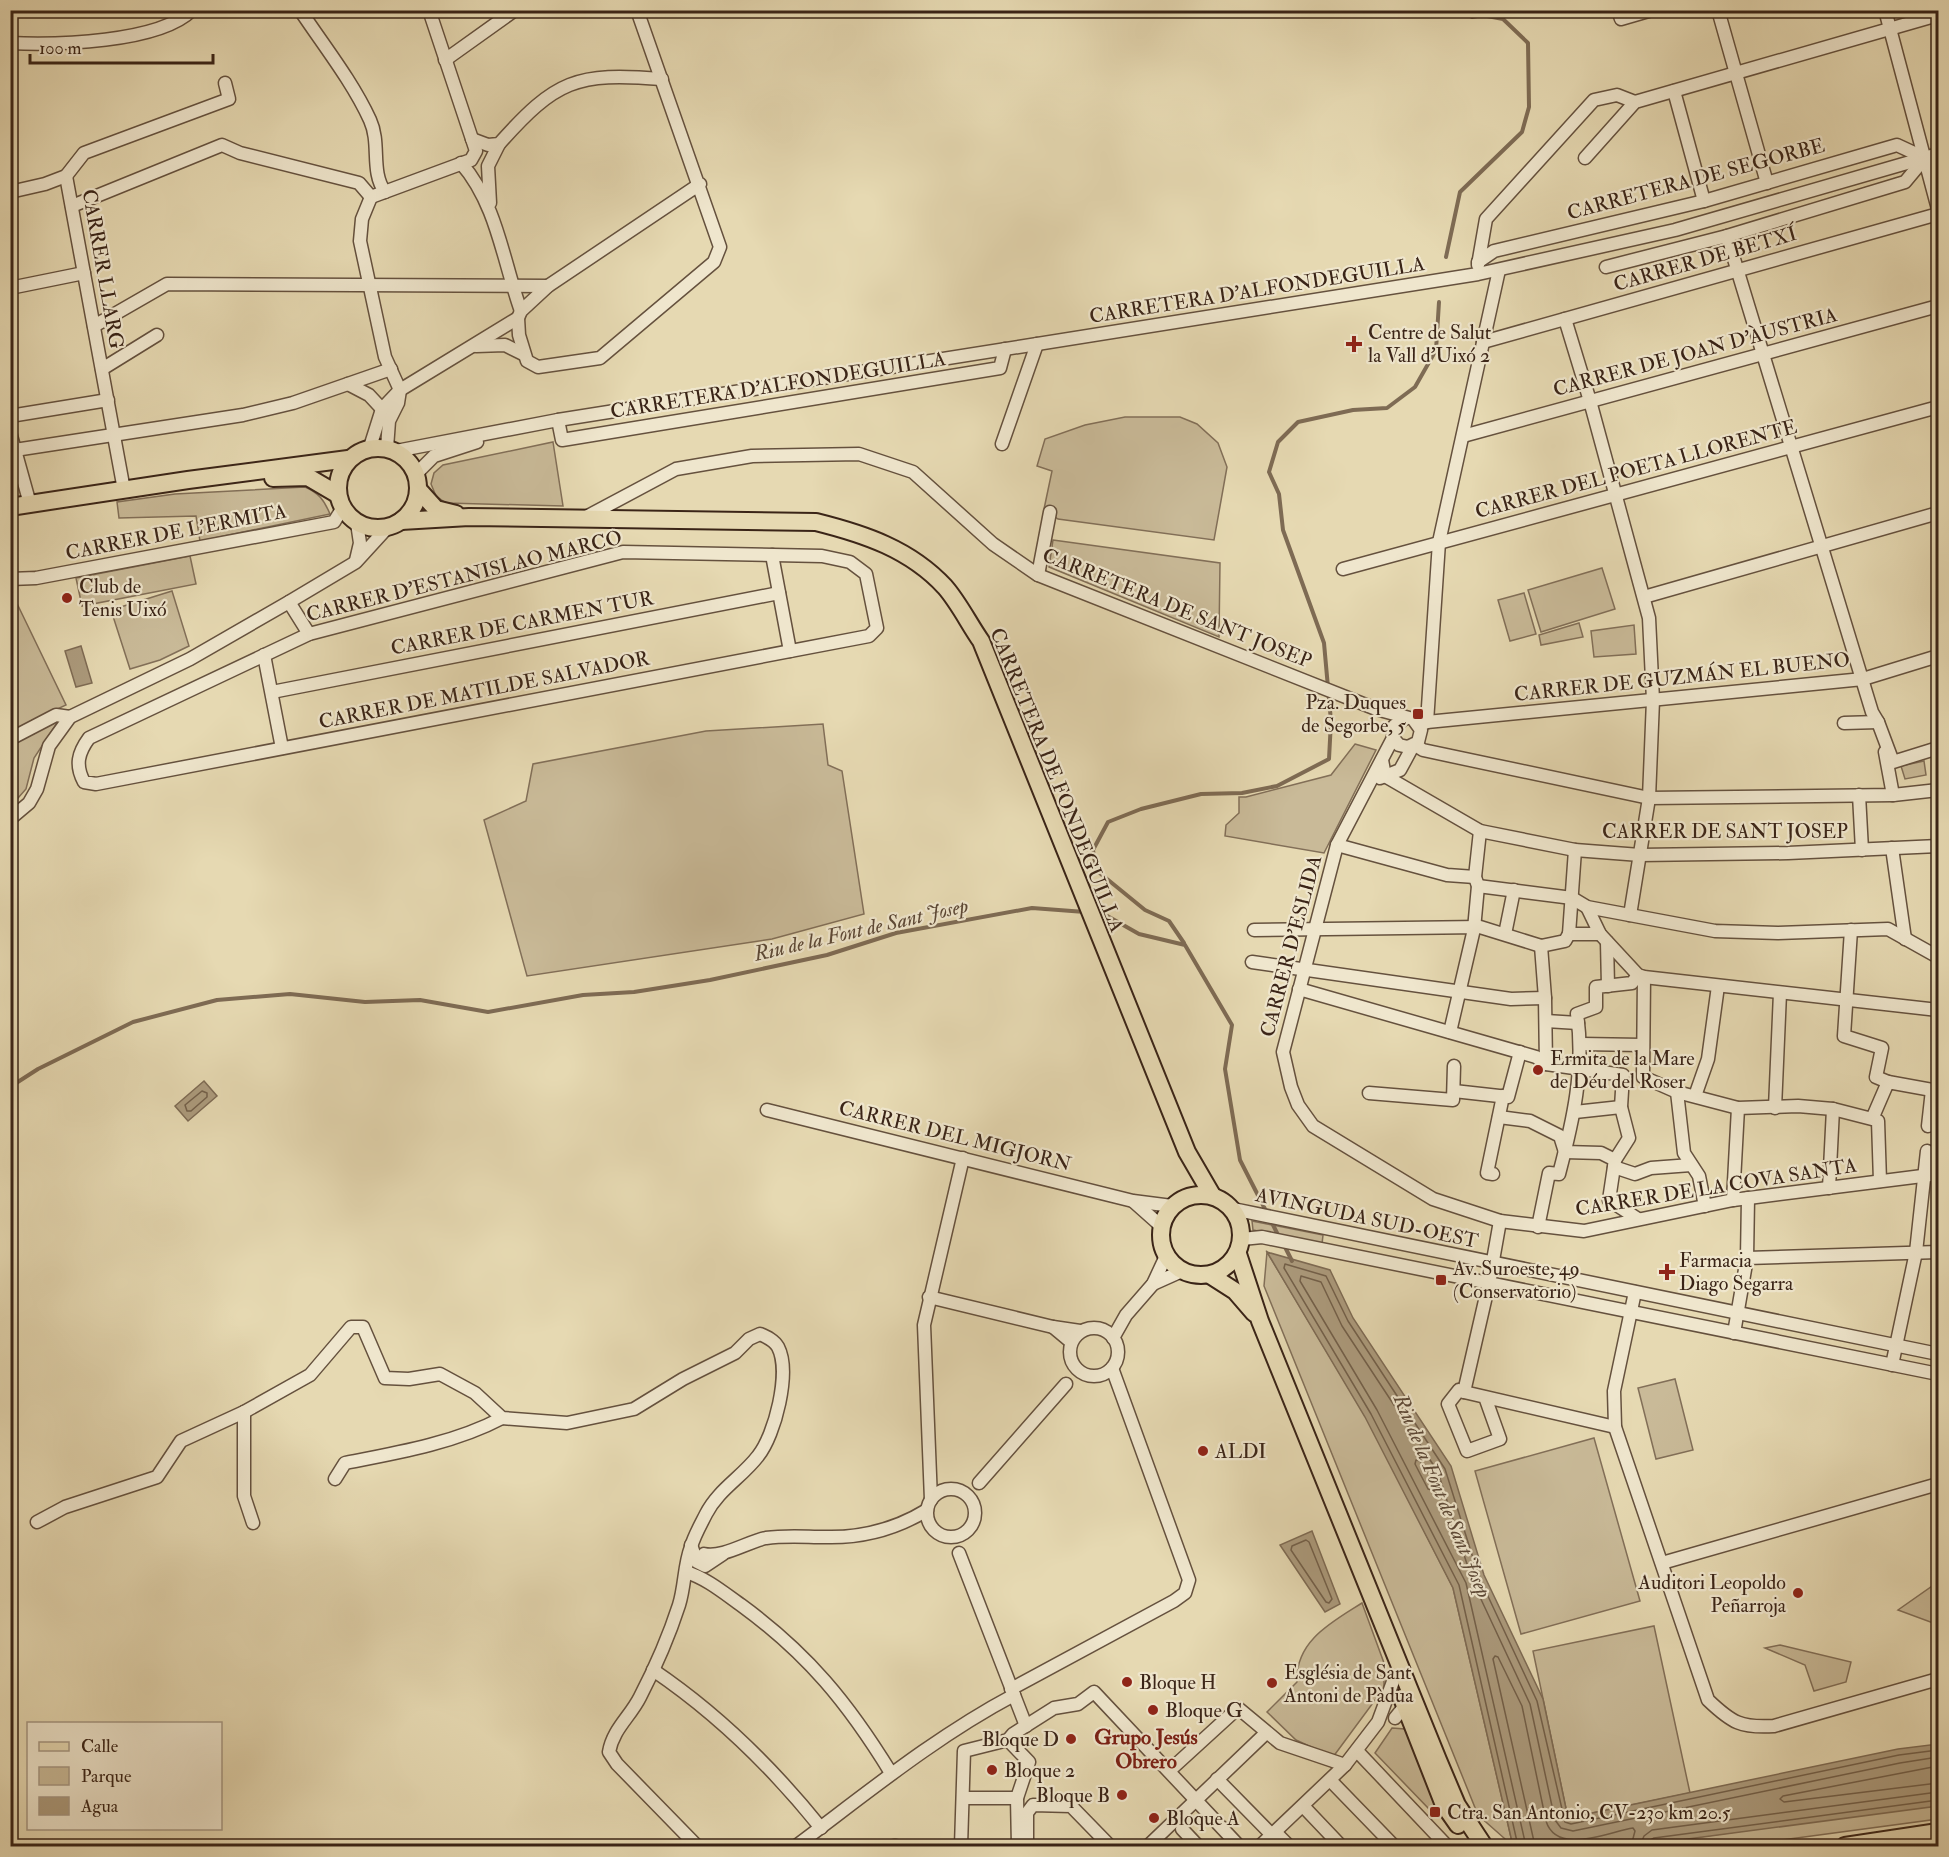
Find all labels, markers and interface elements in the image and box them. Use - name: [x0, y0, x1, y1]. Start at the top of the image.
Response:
- scale bar: [30, 27, 213, 65]
- text: 100 m: [39, 37, 82, 60]
- street label: CARRETERA DE SEGORBE: [1564, 133, 1828, 225]
- street label: CARRER LLARG: [77, 187, 129, 351]
- street label: CARRER DE BETXÍ: [1610, 220, 1800, 297]
- street label: CARRETERA D'ALFONDEGUILLA: [1087, 251, 1427, 329]
- street label: CARRER DE JOAN D'ÀUSTRIA: [1550, 302, 1840, 402]
- place label: Centre de Salut la Vall d'Uixó 2: [1368, 320, 1492, 368]
- marker: Centre de Salut la Vall d'Uixó 2: [1345, 335, 1363, 353]
- street label: CARRETERA D'ALFONDEGUILLA: [608, 346, 948, 424]
- street label: CARRER DEL POETA LLORENTE: [1472, 414, 1800, 524]
- street label: CARRER DE L'ERMITA: [63, 498, 289, 566]
- street label: CARRER D'ESTANISLAO MARCO: [304, 525, 624, 627]
- street label: CARRETERA DE SANT JOSEP: [1039, 542, 1315, 674]
- place label: Club de Tenis Uixó: [79, 574, 167, 622]
- street label: CARRER DE CARMEN TUR: [389, 585, 656, 661]
- marker: Club de Tenis Uixó: [60, 591, 74, 605]
- street label: CARRETERA DE FONDEGUILLA: [984, 624, 1130, 936]
- street label: CARRER DE MATILDE SALVADOR: [317, 646, 652, 734]
- street label: CARRER DE GUZMÁN EL BUENO: [1513, 646, 1851, 707]
- place label: Pza. Duques de Segorbe, 5: [1301, 690, 1406, 738]
- marker: Pza. Duques de Segorbe, 5: [1411, 707, 1425, 721]
- street label: CARRER DE SANT JOSEP: [1602, 819, 1848, 844]
- street label: CARRER D'ESLIDA: [1255, 852, 1327, 1040]
- water label: Riu de la Font de Sant Josep: [750, 892, 971, 968]
- place label: Ermita de la Mare de Déu del Roser: [1550, 1046, 1695, 1094]
- marker: Ermita de la Mare de Déu del Roser: [1531, 1063, 1545, 1077]
- street label: CARRER DEL MIGJORN: [836, 1095, 1074, 1177]
- street label: CARRER DE LA COVA SANTA: [1573, 1152, 1859, 1222]
- street label: AVINGUDA SUD-OEST: [1252, 1182, 1481, 1254]
- place label: Farmacia Diago Segarra: [1679, 1248, 1794, 1296]
- place label: Av. Suroeste, 49 (Conservatorio): [1452, 1256, 1580, 1304]
- marker: Farmacia Diago Segarra: [1660, 1265, 1674, 1279]
- marker: Av. Suroeste, 49 (Conservatorio): [1434, 1273, 1448, 1287]
- water label: Riu de la Font de Sant Josep: [1386, 1389, 1497, 1602]
- place label: ALDI: [1214, 1439, 1266, 1464]
- marker: ALDI: [1196, 1444, 1210, 1458]
- place label: Auditori Leopoldo Peñarroja: [1637, 1570, 1787, 1618]
- marker: Auditori Leopoldo Peñarroja: [1791, 1586, 1805, 1600]
- place label: Església de Sant Antoni de Pàdua: [1283, 1660, 1414, 1708]
- place label: Bloque H: [1139, 1670, 1216, 1695]
- marker: Bloque H: [1120, 1675, 1134, 1689]
- marker: Església de Sant Antoni de Pàdua: [1265, 1676, 1279, 1690]
- place label: Bloque G: [1165, 1698, 1243, 1723]
- marker: Bloque G: [1146, 1703, 1160, 1717]
- legend: [27, 1722, 222, 1830]
- district label: Grupo Jesús Obrero: [1094, 1724, 1198, 1775]
- place label: Bloque D: [982, 1727, 1059, 1752]
- marker: Bloque D: [1064, 1732, 1078, 1746]
- text: Calle: [81, 1735, 119, 1758]
- place label: Bloque 2: [1004, 1758, 1075, 1783]
- marker: Bloque 2: [985, 1763, 999, 1777]
- text: Parque: [81, 1765, 132, 1788]
- place label: Bloque B: [1036, 1783, 1110, 1808]
- marker: Bloque B: [1115, 1788, 1129, 1802]
- text: Agua: [80, 1795, 119, 1818]
- place label: Ctra. San Antonio, CV-230 km 20.5: [1447, 1800, 1731, 1825]
- marker: Ctra. San Antonio, CV-230 km 20.5: [1428, 1805, 1442, 1819]
- place label: Bloque A: [1166, 1806, 1240, 1831]
- marker: Bloque A: [1147, 1811, 1161, 1825]

